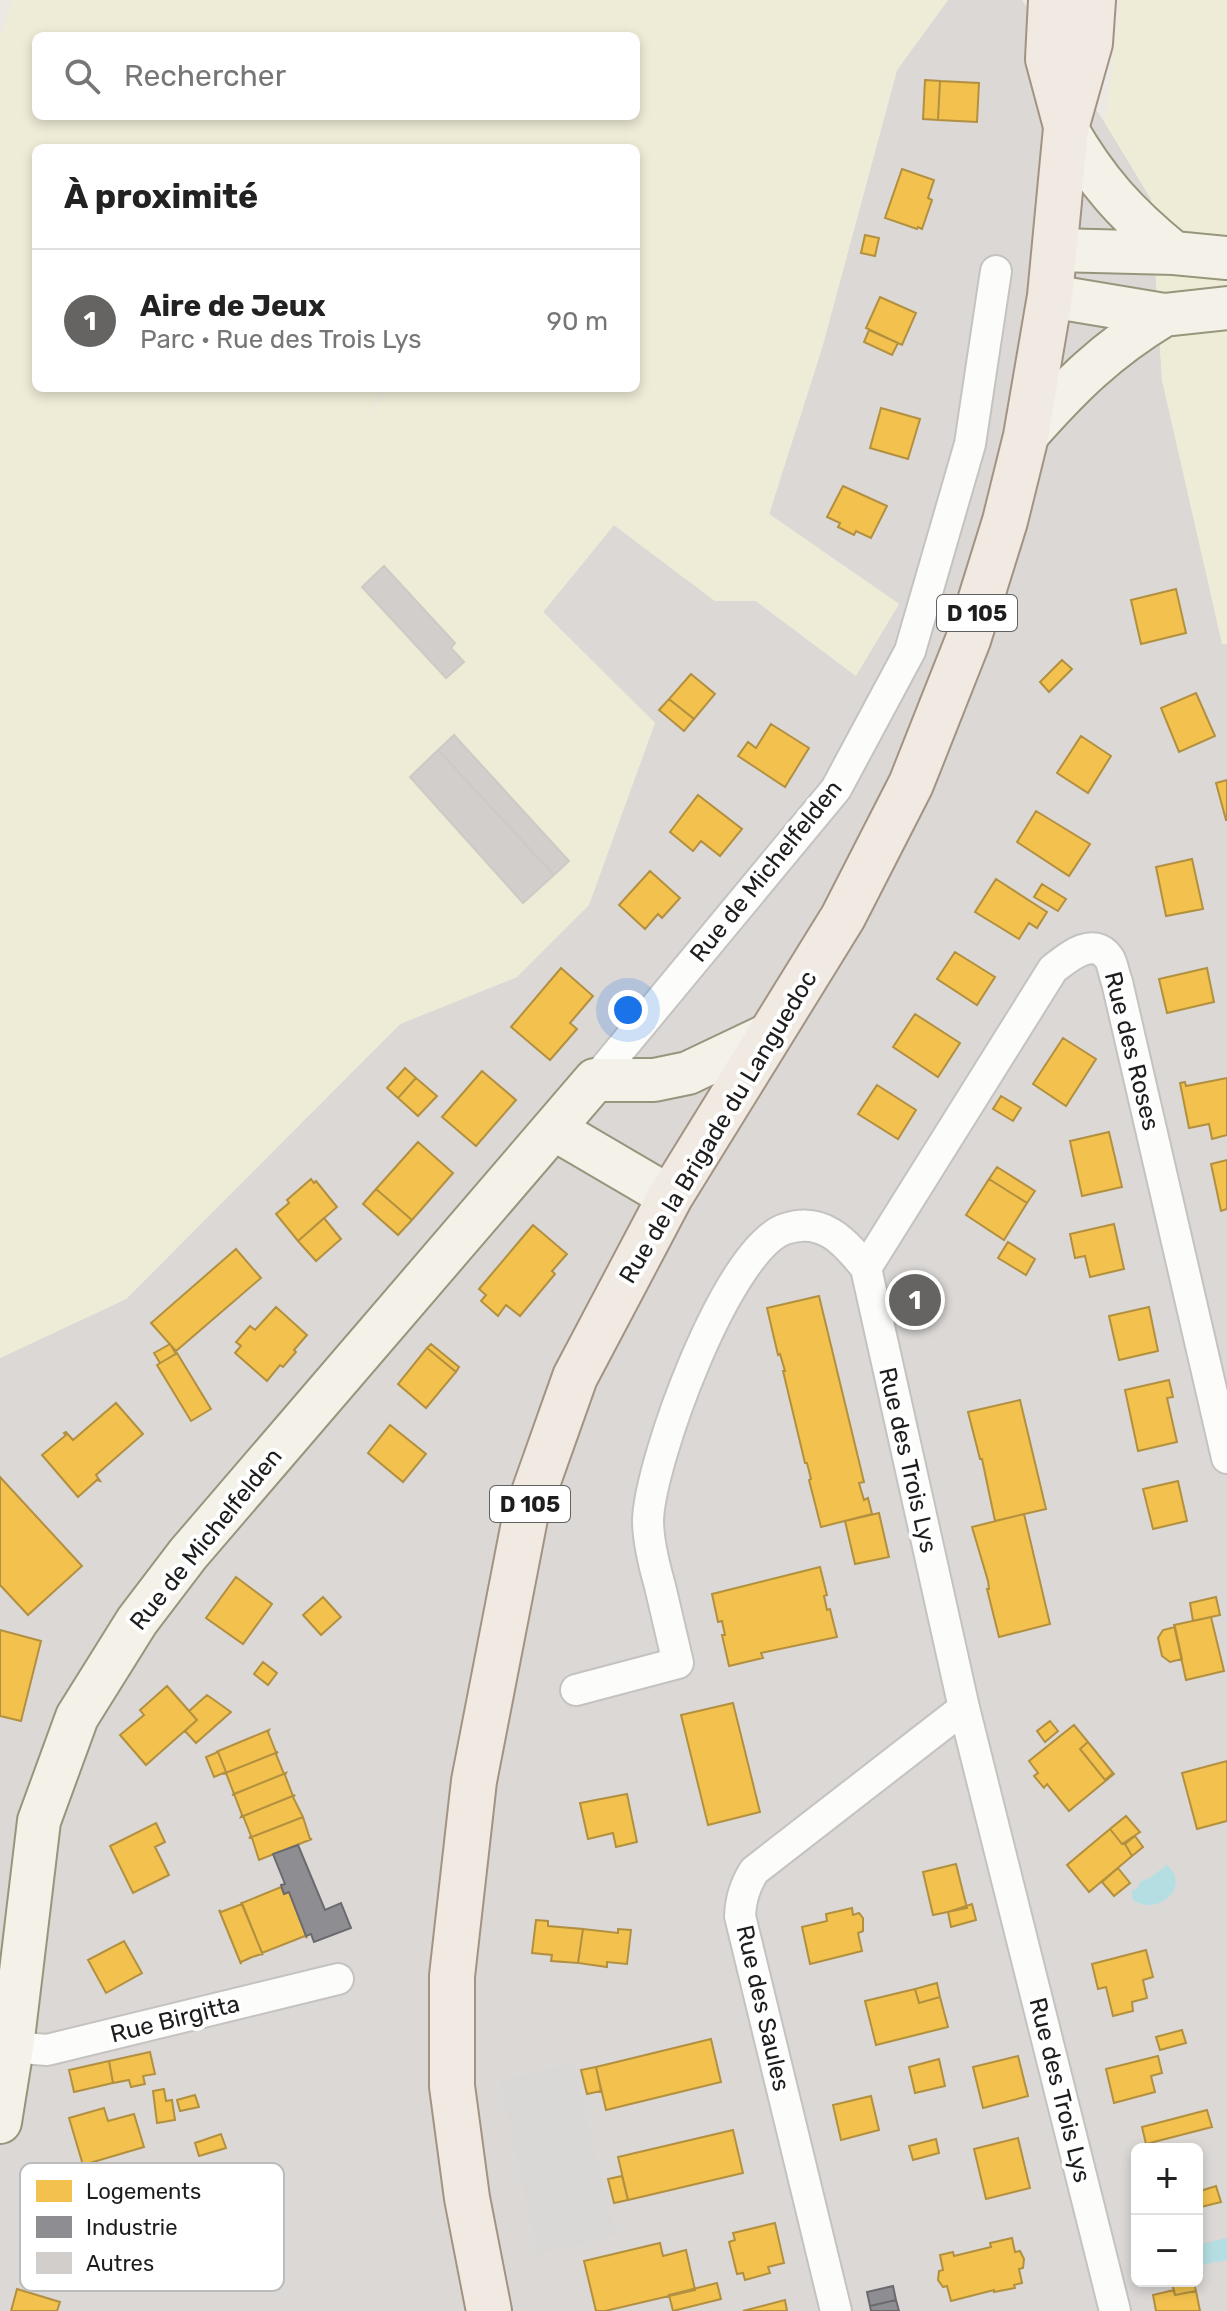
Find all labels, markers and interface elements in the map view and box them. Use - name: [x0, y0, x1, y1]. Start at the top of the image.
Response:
- search box: [32, 32, 640, 120]
- icon: search: [60, 54, 104, 98]
- text: Rechercher: [124, 58, 286, 94]
- text: À proximité: [64, 176, 258, 217]
- text: Aire de Jeux: [140, 288, 326, 324]
- text: 1: [84, 306, 96, 337]
- text: 90 m: [547, 306, 608, 337]
- text: Parc · Rue des Trois Lys: [140, 324, 421, 355]
- road number: D 105: [937, 595, 1017, 631]
- street label: Rue de Michelfelden: [684, 775, 848, 967]
- street label: Rue de la Brigade du Languedoc: [613, 966, 823, 1288]
- street label: Rue des Roses: [1099, 969, 1165, 1133]
- your location: [608, 990, 648, 1030]
- pin: 1: [889, 1270, 941, 1330]
- street label: Rue des Trois Lys: [873, 1364, 943, 1556]
- street label: Rue de Michelfelden: [124, 1443, 288, 1635]
- road number: D 105: [490, 1486, 570, 1522]
- street label: Rue des Saules: [730, 1922, 796, 2094]
- street label: Rue Birgitta: [107, 1989, 243, 2049]
- street label: Rue des Trois Lys: [1023, 1995, 1097, 2185]
- map controls: [1131, 2143, 1203, 2287]
- button: +: [1131, 2143, 1203, 2215]
- legend: [20, 2163, 284, 2291]
- text: Logements: [86, 2178, 201, 2205]
- text: Industrie: [86, 2214, 177, 2241]
- button: −: [1131, 2215, 1203, 2287]
- text: Autres: [86, 2250, 154, 2277]

